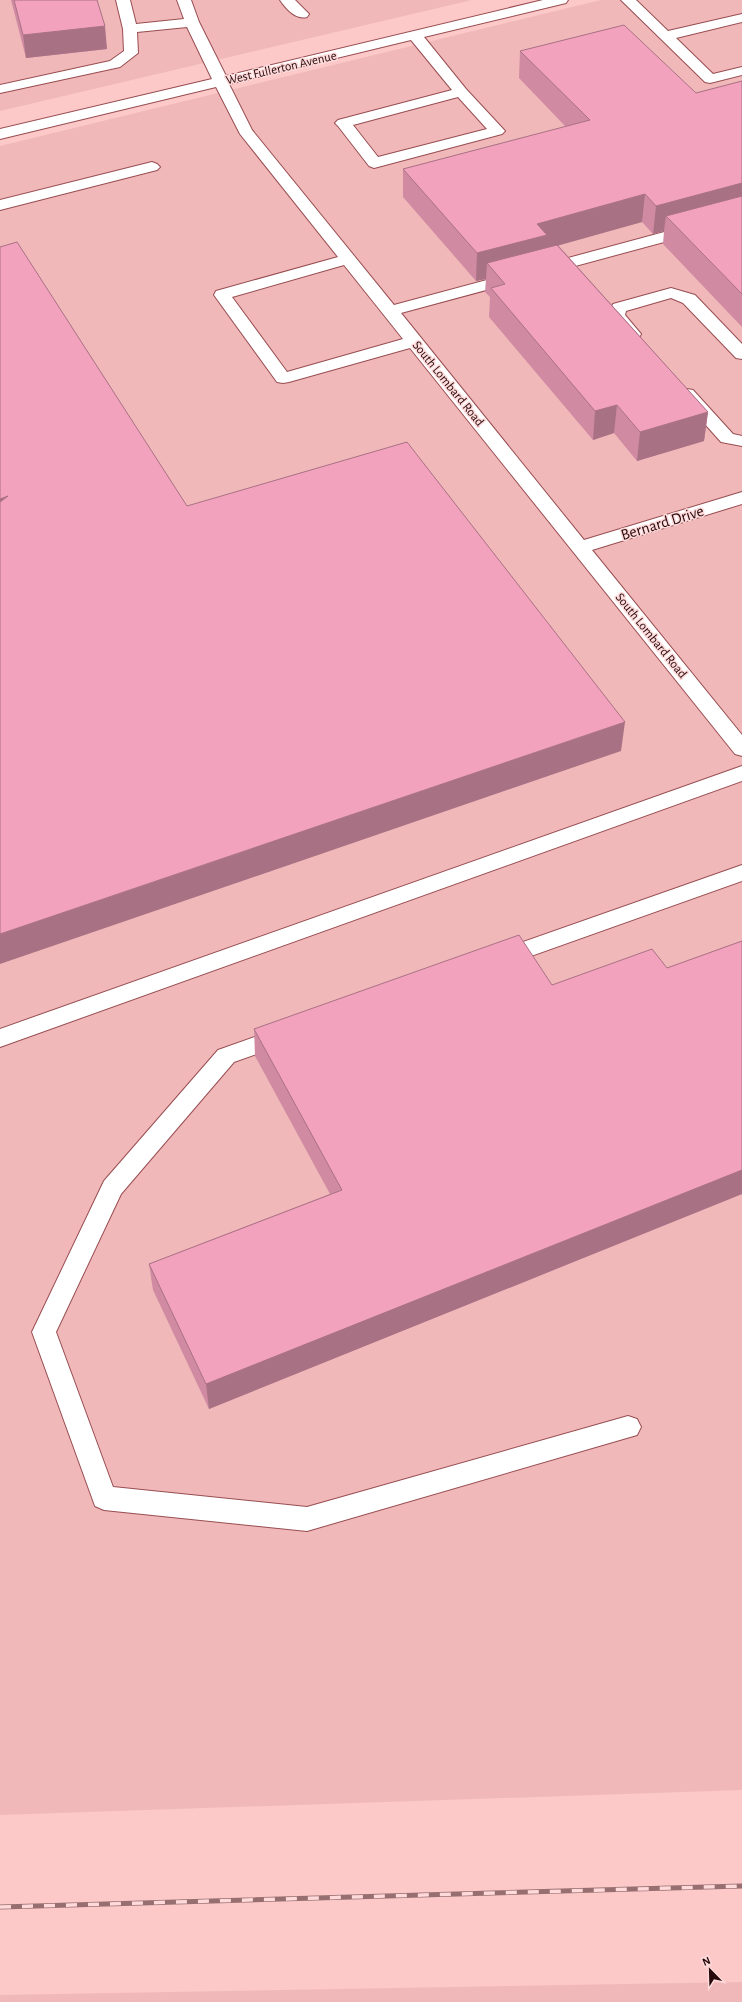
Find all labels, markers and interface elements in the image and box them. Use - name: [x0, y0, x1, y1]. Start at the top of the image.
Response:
- street label: West Fullerton Avenue: [225, 49, 338, 88]
- street label: South Lombard Road: [410, 339, 486, 429]
- street label: Bernard Drive: [619, 503, 706, 543]
- street label: South Lombard Road: [613, 591, 689, 681]
- north arrow: [690, 1950, 730, 1990]
- text: N: [701, 1955, 712, 1968]

